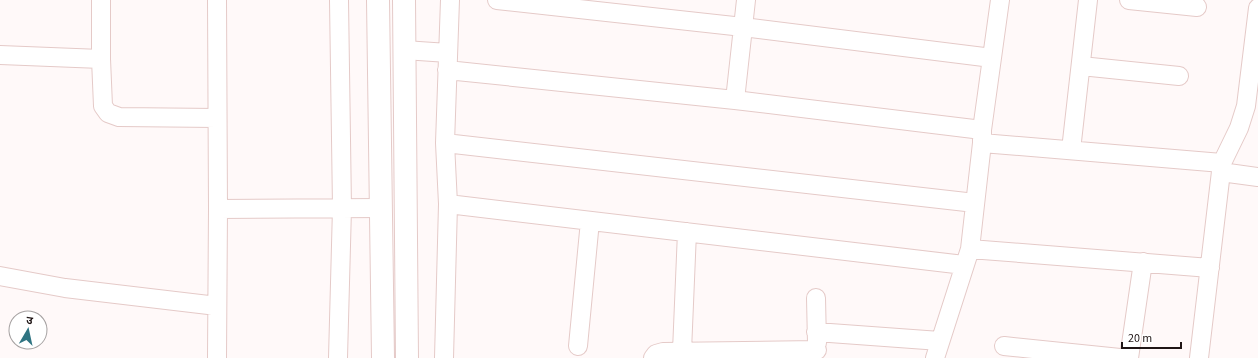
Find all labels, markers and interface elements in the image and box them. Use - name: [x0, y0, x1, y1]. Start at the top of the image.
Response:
- north arrow: [8, 310, 48, 350]
- text: उ: [25, 313, 34, 329]
- scale bar: [1122, 324, 1181, 350]
- text: 20 m: [1128, 330, 1152, 347]

